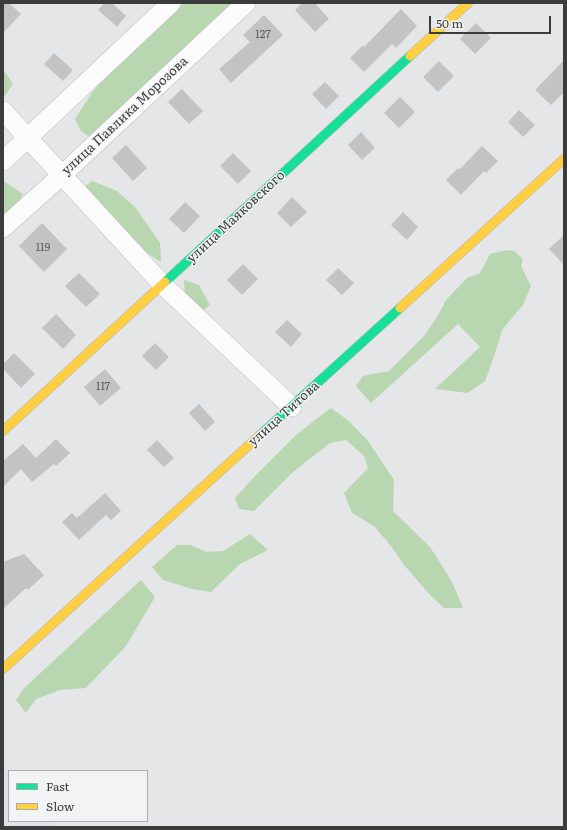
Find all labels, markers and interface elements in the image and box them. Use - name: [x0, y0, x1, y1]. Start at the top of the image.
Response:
- scale bar: [431, 8, 553, 34]
- text: 50 m: [436, 14, 463, 32]
- house number: 127: [255, 28, 271, 42]
- street label: улица Павлика Морозова: [59, 53, 191, 179]
- street label: улица Маяковского: [184, 168, 288, 266]
- house number: 119: [36, 241, 50, 255]
- street label: улица Титова: [245, 378, 323, 450]
- house number: 117: [96, 380, 110, 394]
- legend: [8, 770, 148, 822]
- text: Fast: [46, 777, 69, 795]
- text: Slow: [46, 797, 74, 815]

